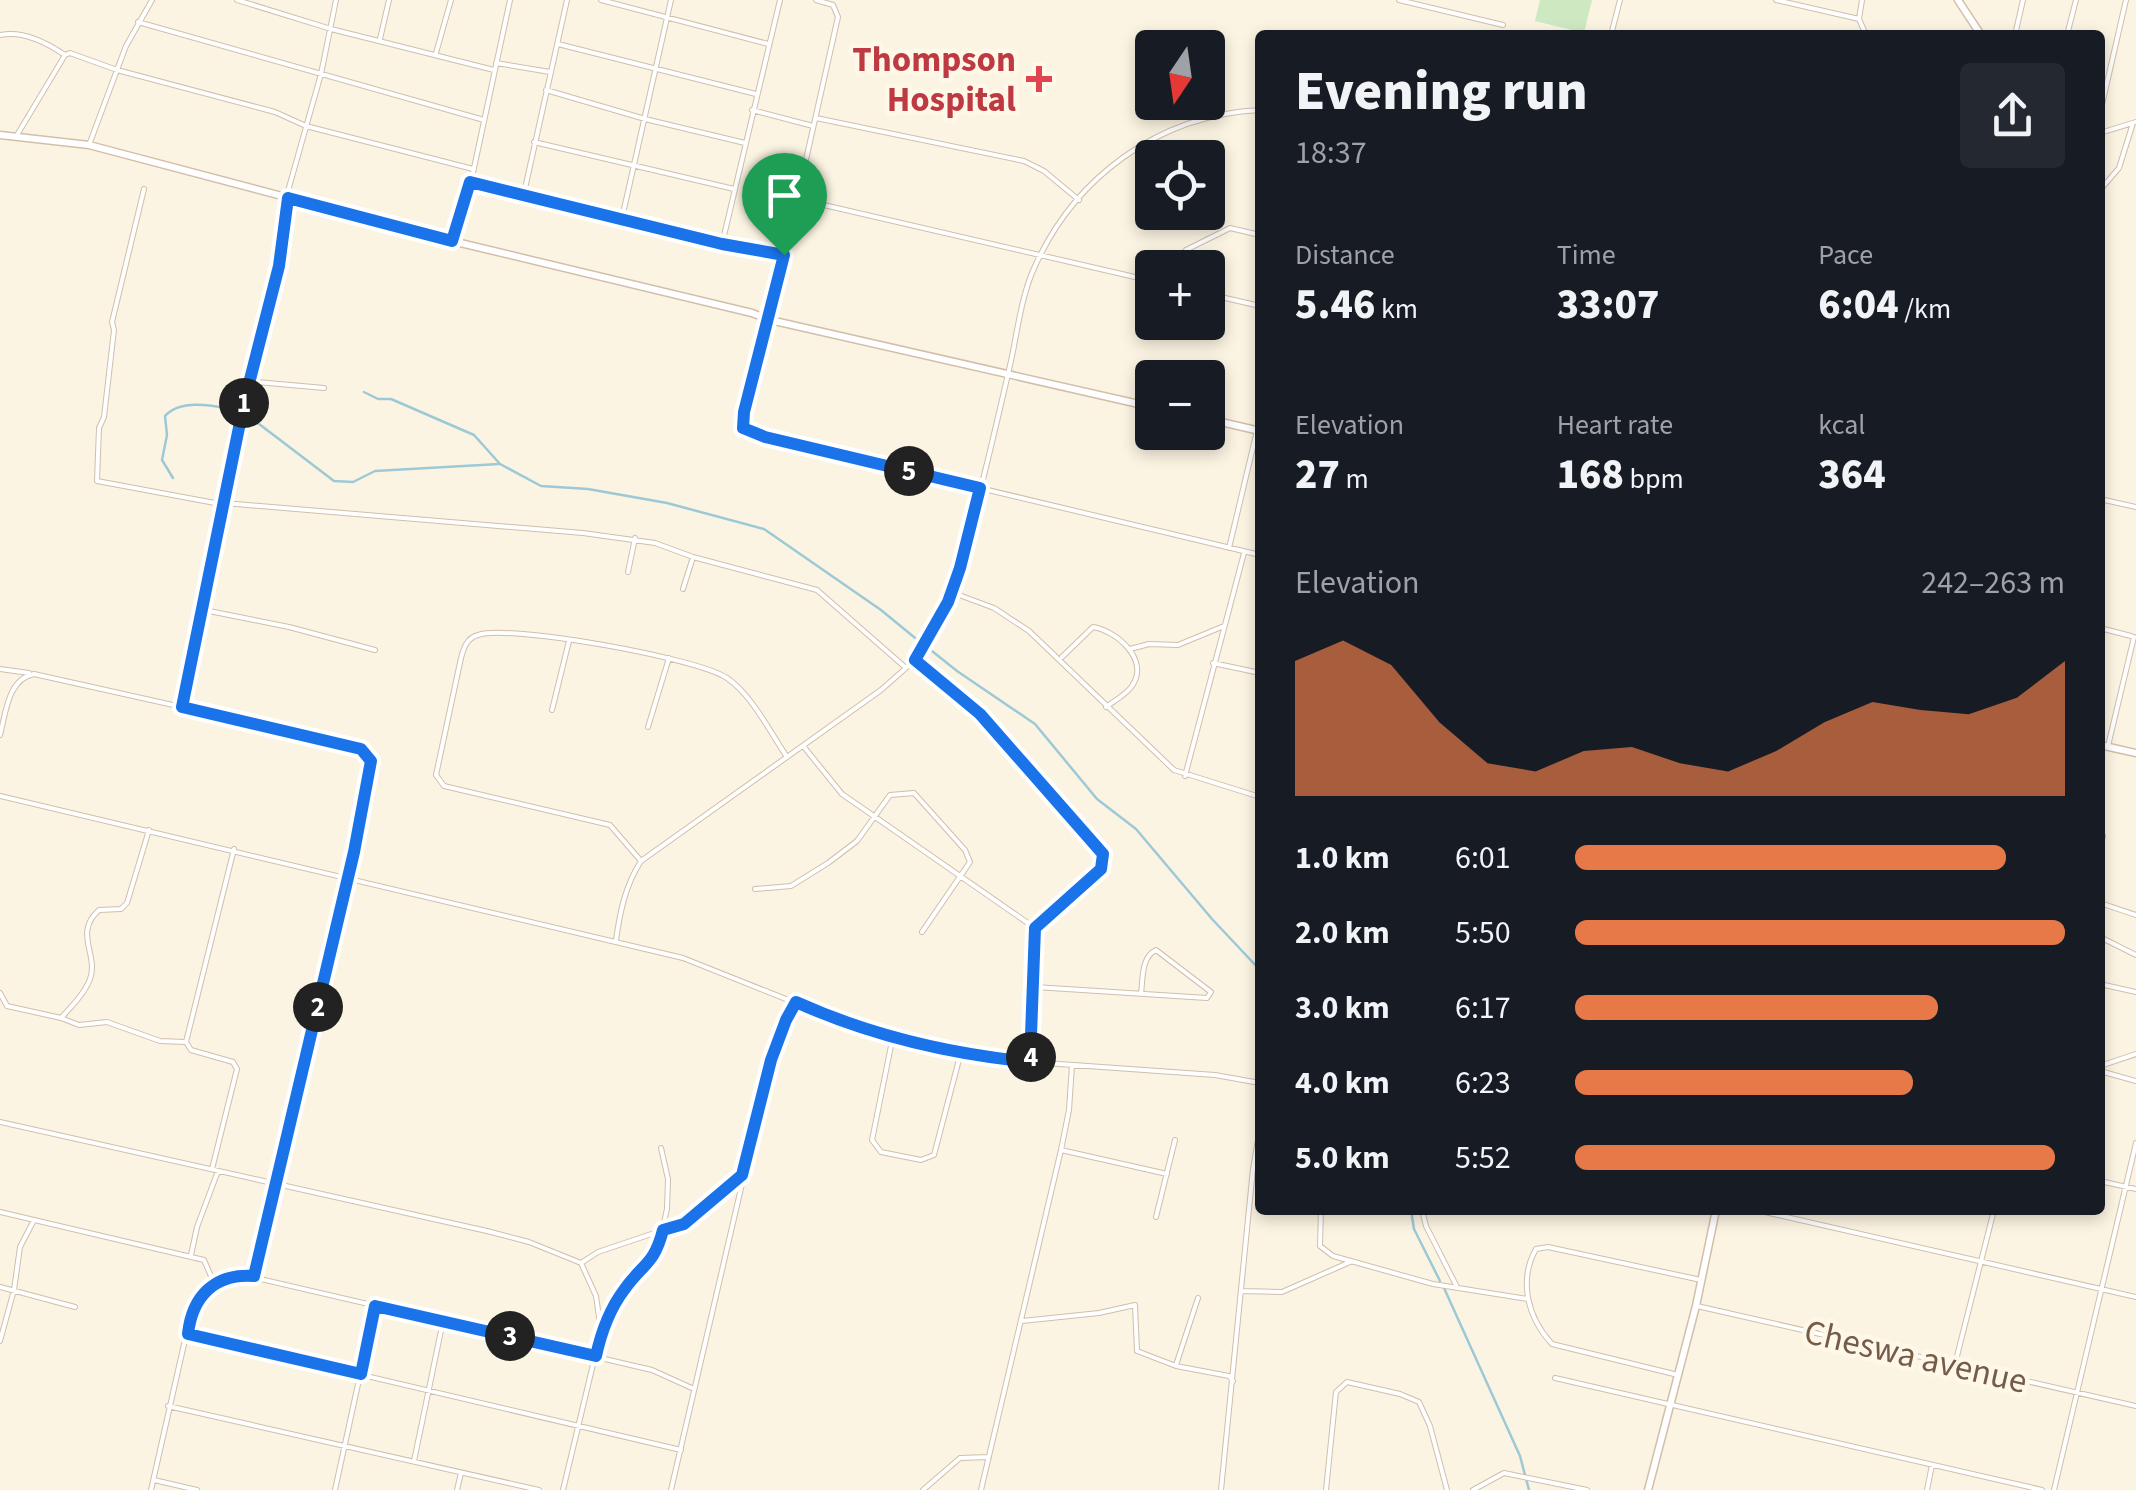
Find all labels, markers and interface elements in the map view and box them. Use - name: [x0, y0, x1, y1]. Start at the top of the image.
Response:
- north arrow: [1135, 30, 1225, 120]
- map controls: [1135, 30, 1225, 450]
- place label: Thompson Hospital: [852, 35, 1016, 125]
- text: Evening run: [1295, 53, 1588, 131]
- button: share: [1960, 63, 2065, 168]
- marker: Thompson Hospital: [1026, 66, 1052, 92]
- text: 18:37: [1295, 130, 1367, 176]
- button: locate: [1135, 140, 1225, 230]
- pin: [742, 153, 827, 256]
- icon: arrive: [757, 168, 812, 223]
- text: Distance: [1295, 235, 1395, 275]
- text: Time: [1557, 235, 1616, 275]
- text: Pace: [1818, 235, 1873, 275]
- button: +: [1135, 250, 1225, 340]
- text: 5.46: [1295, 275, 1375, 335]
- text: 33:07: [1557, 275, 1659, 335]
- text: 6:04: [1818, 275, 1899, 335]
- text: km: [1375, 289, 1418, 329]
- text: /km: [1899, 289, 1951, 329]
- button: −: [1135, 360, 1225, 450]
- pin: 1: [219, 378, 269, 428]
- text: 1: [237, 383, 251, 423]
- text: Elevation: [1295, 405, 1404, 445]
- text: Heart rate: [1557, 405, 1673, 445]
- text: kcal: [1818, 405, 1865, 445]
- text: 27: [1295, 445, 1340, 505]
- text: 168: [1557, 445, 1624, 505]
- text: 364: [1818, 445, 1886, 505]
- pin: 5: [884, 446, 934, 496]
- text: 5: [902, 451, 916, 491]
- text: m: [1340, 459, 1369, 499]
- text: bpm: [1624, 459, 1684, 499]
- text: Elevation: [1295, 560, 1420, 606]
- text: 242–263 m: [1921, 560, 2065, 606]
- text: 1.0 km: [1295, 835, 1390, 881]
- text: 6:01: [1455, 835, 1511, 881]
- text: 2.0 km: [1295, 910, 1390, 956]
- text: 5:50: [1455, 910, 1511, 956]
- pin: 2: [293, 982, 343, 1032]
- text: 3.0 km: [1295, 985, 1390, 1031]
- text: 6:17: [1455, 985, 1511, 1031]
- text: 2: [311, 987, 325, 1027]
- pin: 4: [1006, 1032, 1056, 1082]
- text: 4: [1024, 1037, 1038, 1077]
- text: 4.0 km: [1295, 1060, 1390, 1106]
- text: 6:23: [1455, 1060, 1511, 1106]
- text: 5.0 km: [1295, 1135, 1390, 1181]
- text: 5:52: [1455, 1135, 1511, 1181]
- street label: Cheswa avenue: [1799, 1307, 2032, 1407]
- pin: 3: [485, 1311, 535, 1361]
- text: 3: [503, 1316, 517, 1356]

